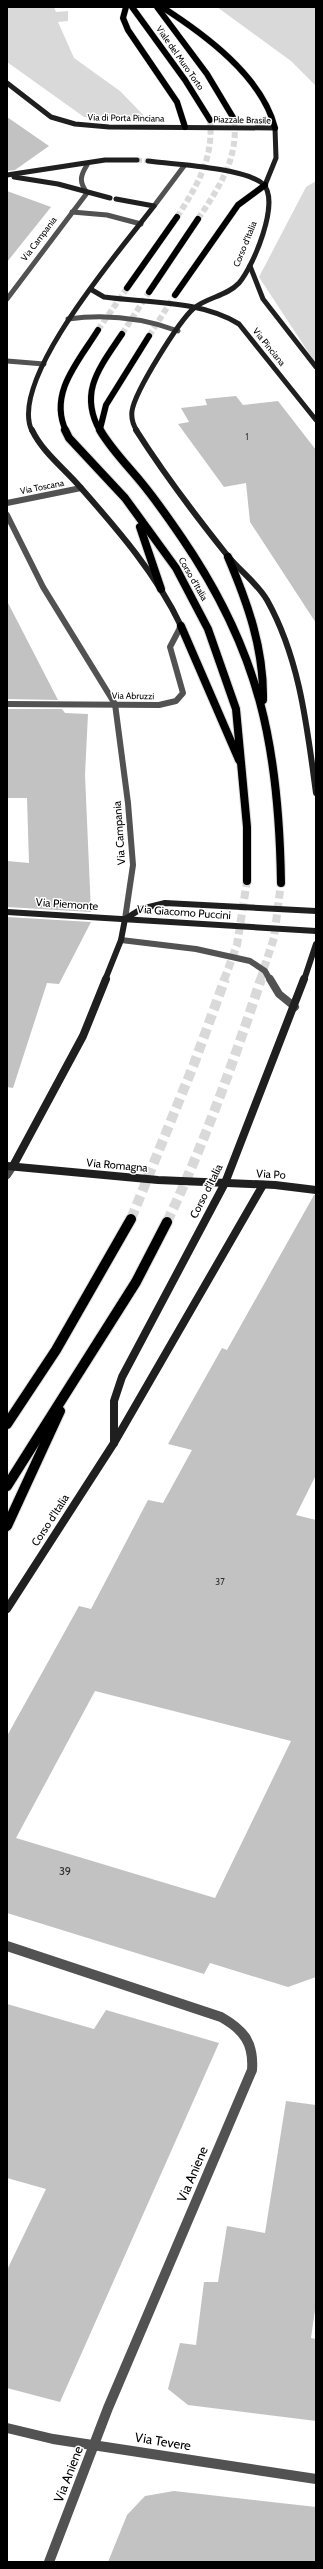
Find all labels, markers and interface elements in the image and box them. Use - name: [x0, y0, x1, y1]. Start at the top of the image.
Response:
- street label: Viale del Muro Torto: [154, 23, 207, 92]
- street label: Via di Porta Pinciana: [87, 111, 165, 124]
- street label: Piazzale Brasile: [213, 113, 271, 126]
- street label: Via Campania: [18, 214, 59, 263]
- street label: Corso d'Italia: [230, 219, 259, 268]
- street label: Via Pinciana: [251, 325, 289, 368]
- house number: 1: [246, 431, 249, 442]
- street label: Via Toscana: [19, 477, 66, 496]
- street label: Corso d'Italia: [177, 555, 211, 603]
- street label: Via Abruzzi: [112, 690, 155, 701]
- street label: Via Campania: [110, 800, 128, 865]
- street label: Via Piemonte: [35, 895, 99, 913]
- street label: Via Giacomo Puccini: [137, 902, 231, 922]
- street label: Via Romagna: [86, 1155, 149, 1175]
- street label: Corso d'Italia: [186, 1161, 226, 1221]
- street label: Via Po: [256, 1166, 286, 1182]
- street label: Corso d'Italia: [28, 1491, 72, 1549]
- house number: 37: [215, 1576, 225, 1587]
- house number: 39: [59, 1864, 71, 1878]
- street label: Via Aniene: [173, 2143, 211, 2204]
- street label: Via Tevere: [134, 2429, 192, 2453]
- street label: Via Aniene: [50, 2443, 86, 2504]

